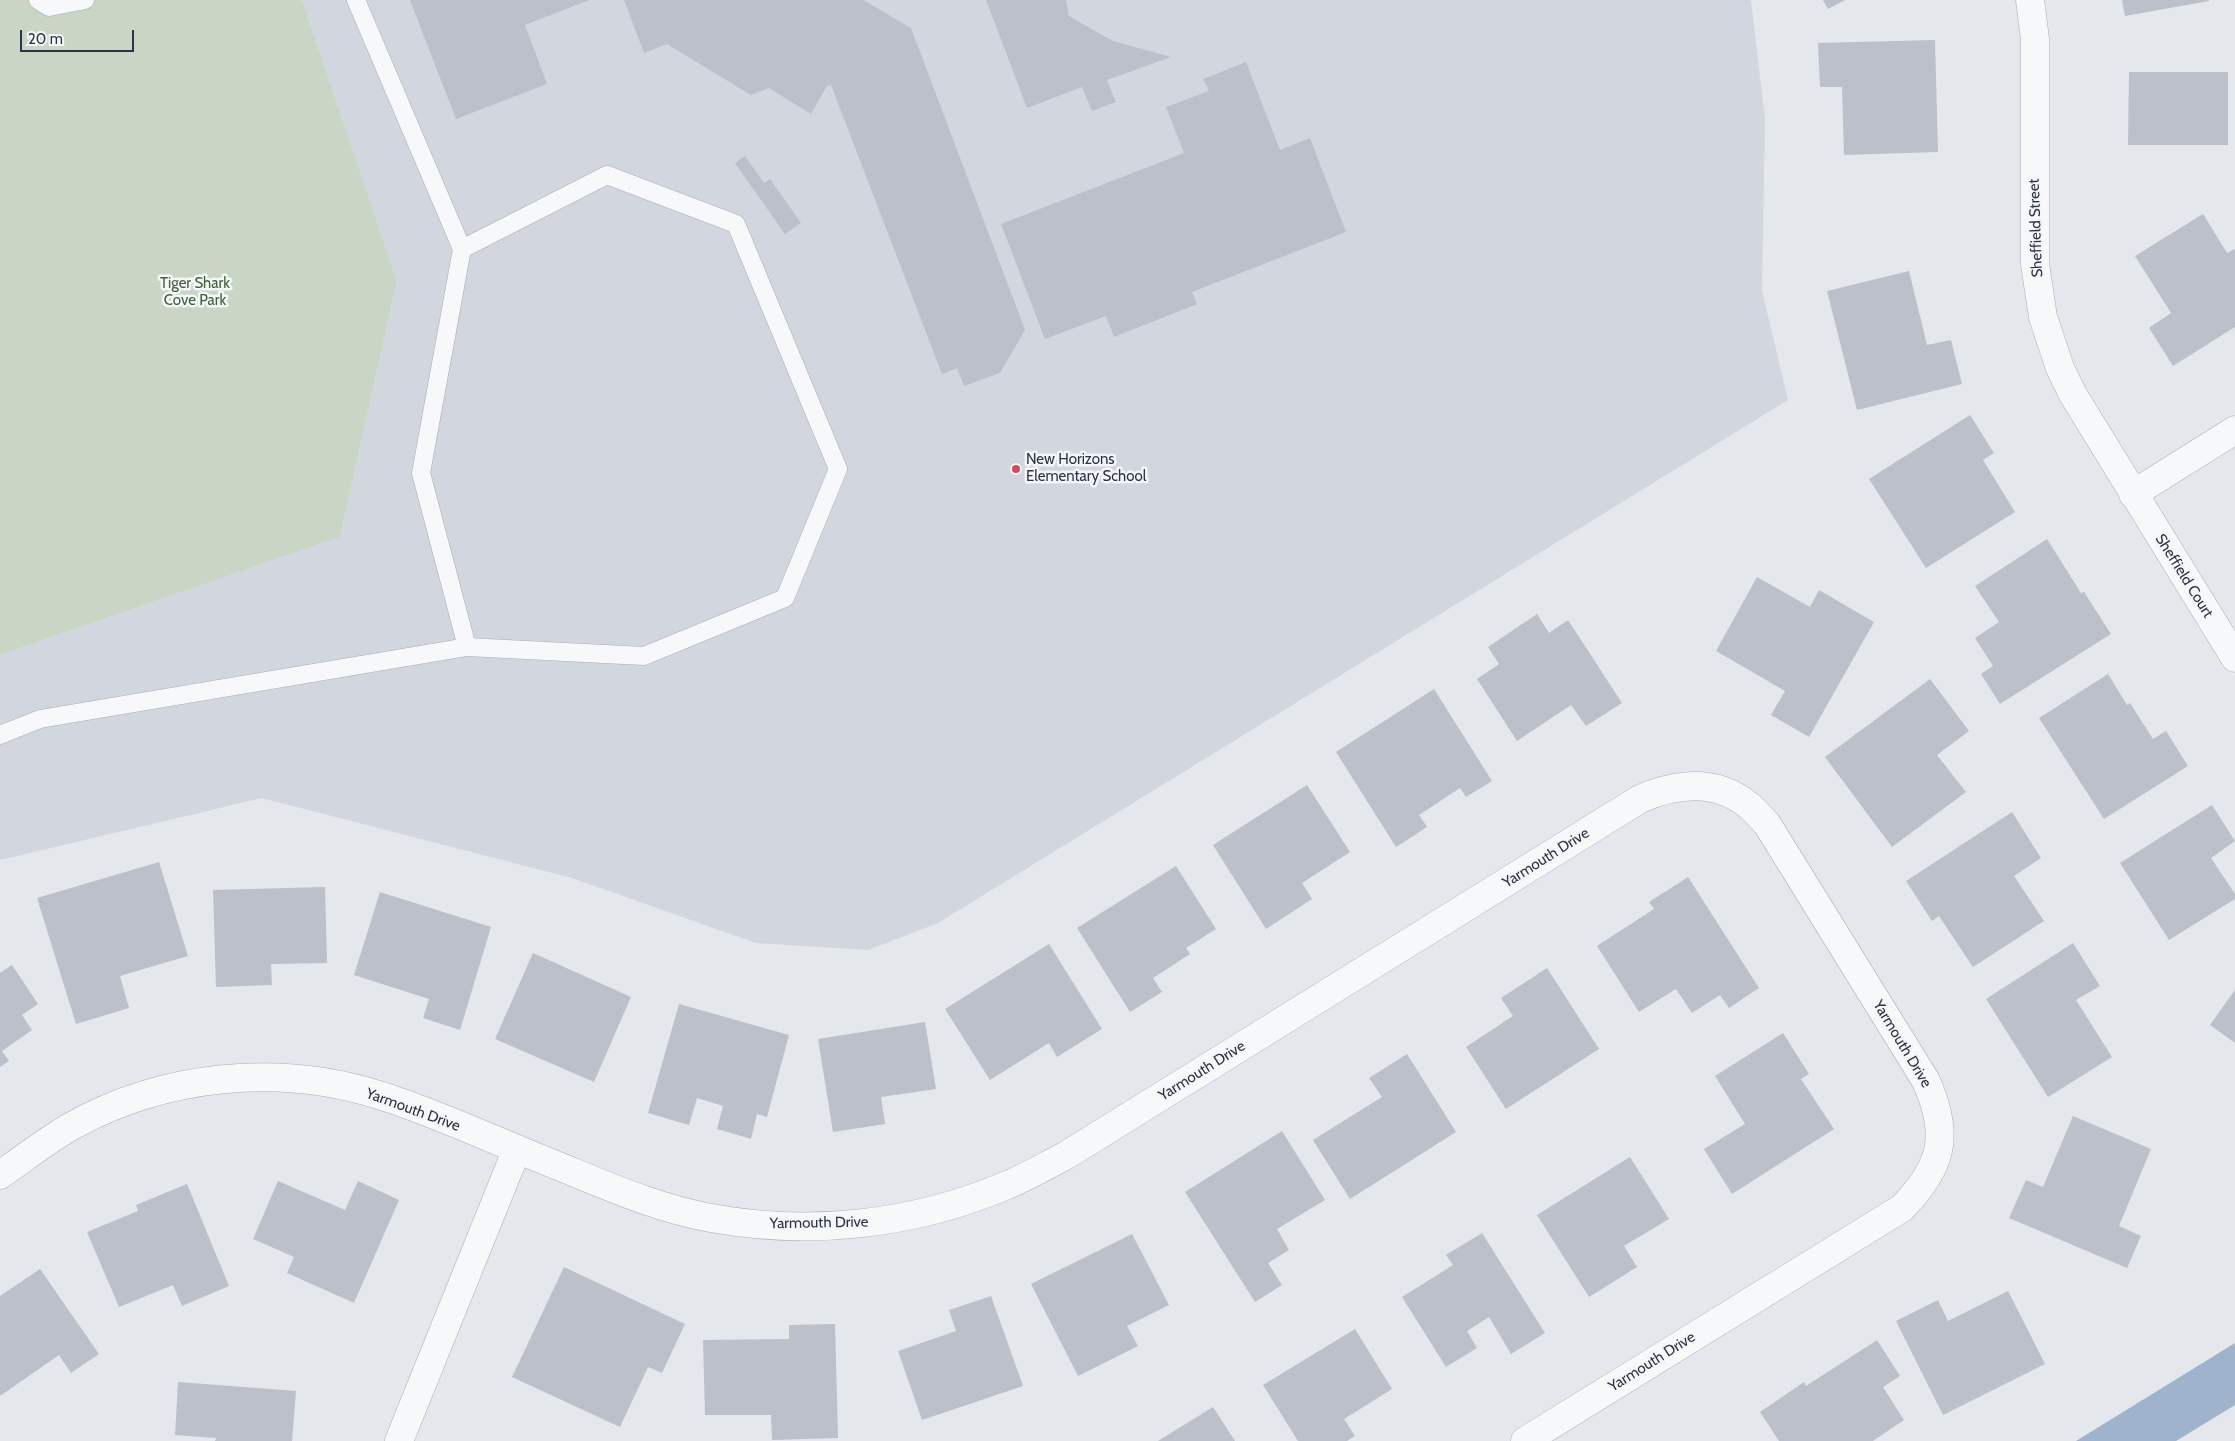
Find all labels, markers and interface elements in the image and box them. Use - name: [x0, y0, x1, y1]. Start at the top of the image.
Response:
- scale bar: [22, 20, 136, 52]
- text: 20 m: [28, 30, 63, 48]
- street label: Sheffield Street: [2025, 178, 2047, 278]
- park label: Tiger Shark Cove Park: [160, 275, 230, 310]
- place label: New Horizons Elementary School: [1026, 451, 1146, 486]
- marker: New Horizons Elementary School: [1010, 463, 1022, 475]
- street label: Sheffield Court: [2151, 531, 2217, 621]
- street label: Yarmouth Drive: [1499, 824, 1593, 892]
- street label: Yarmouth Drive: [1869, 997, 1935, 1091]
- street label: Yarmouth Drive: [1155, 1037, 1249, 1105]
- street label: Yarmouth Drive: [363, 1085, 463, 1135]
- street label: Yarmouth Drive: [769, 1213, 869, 1233]
- street label: Yarmouth Drive: [1605, 1328, 1699, 1396]

